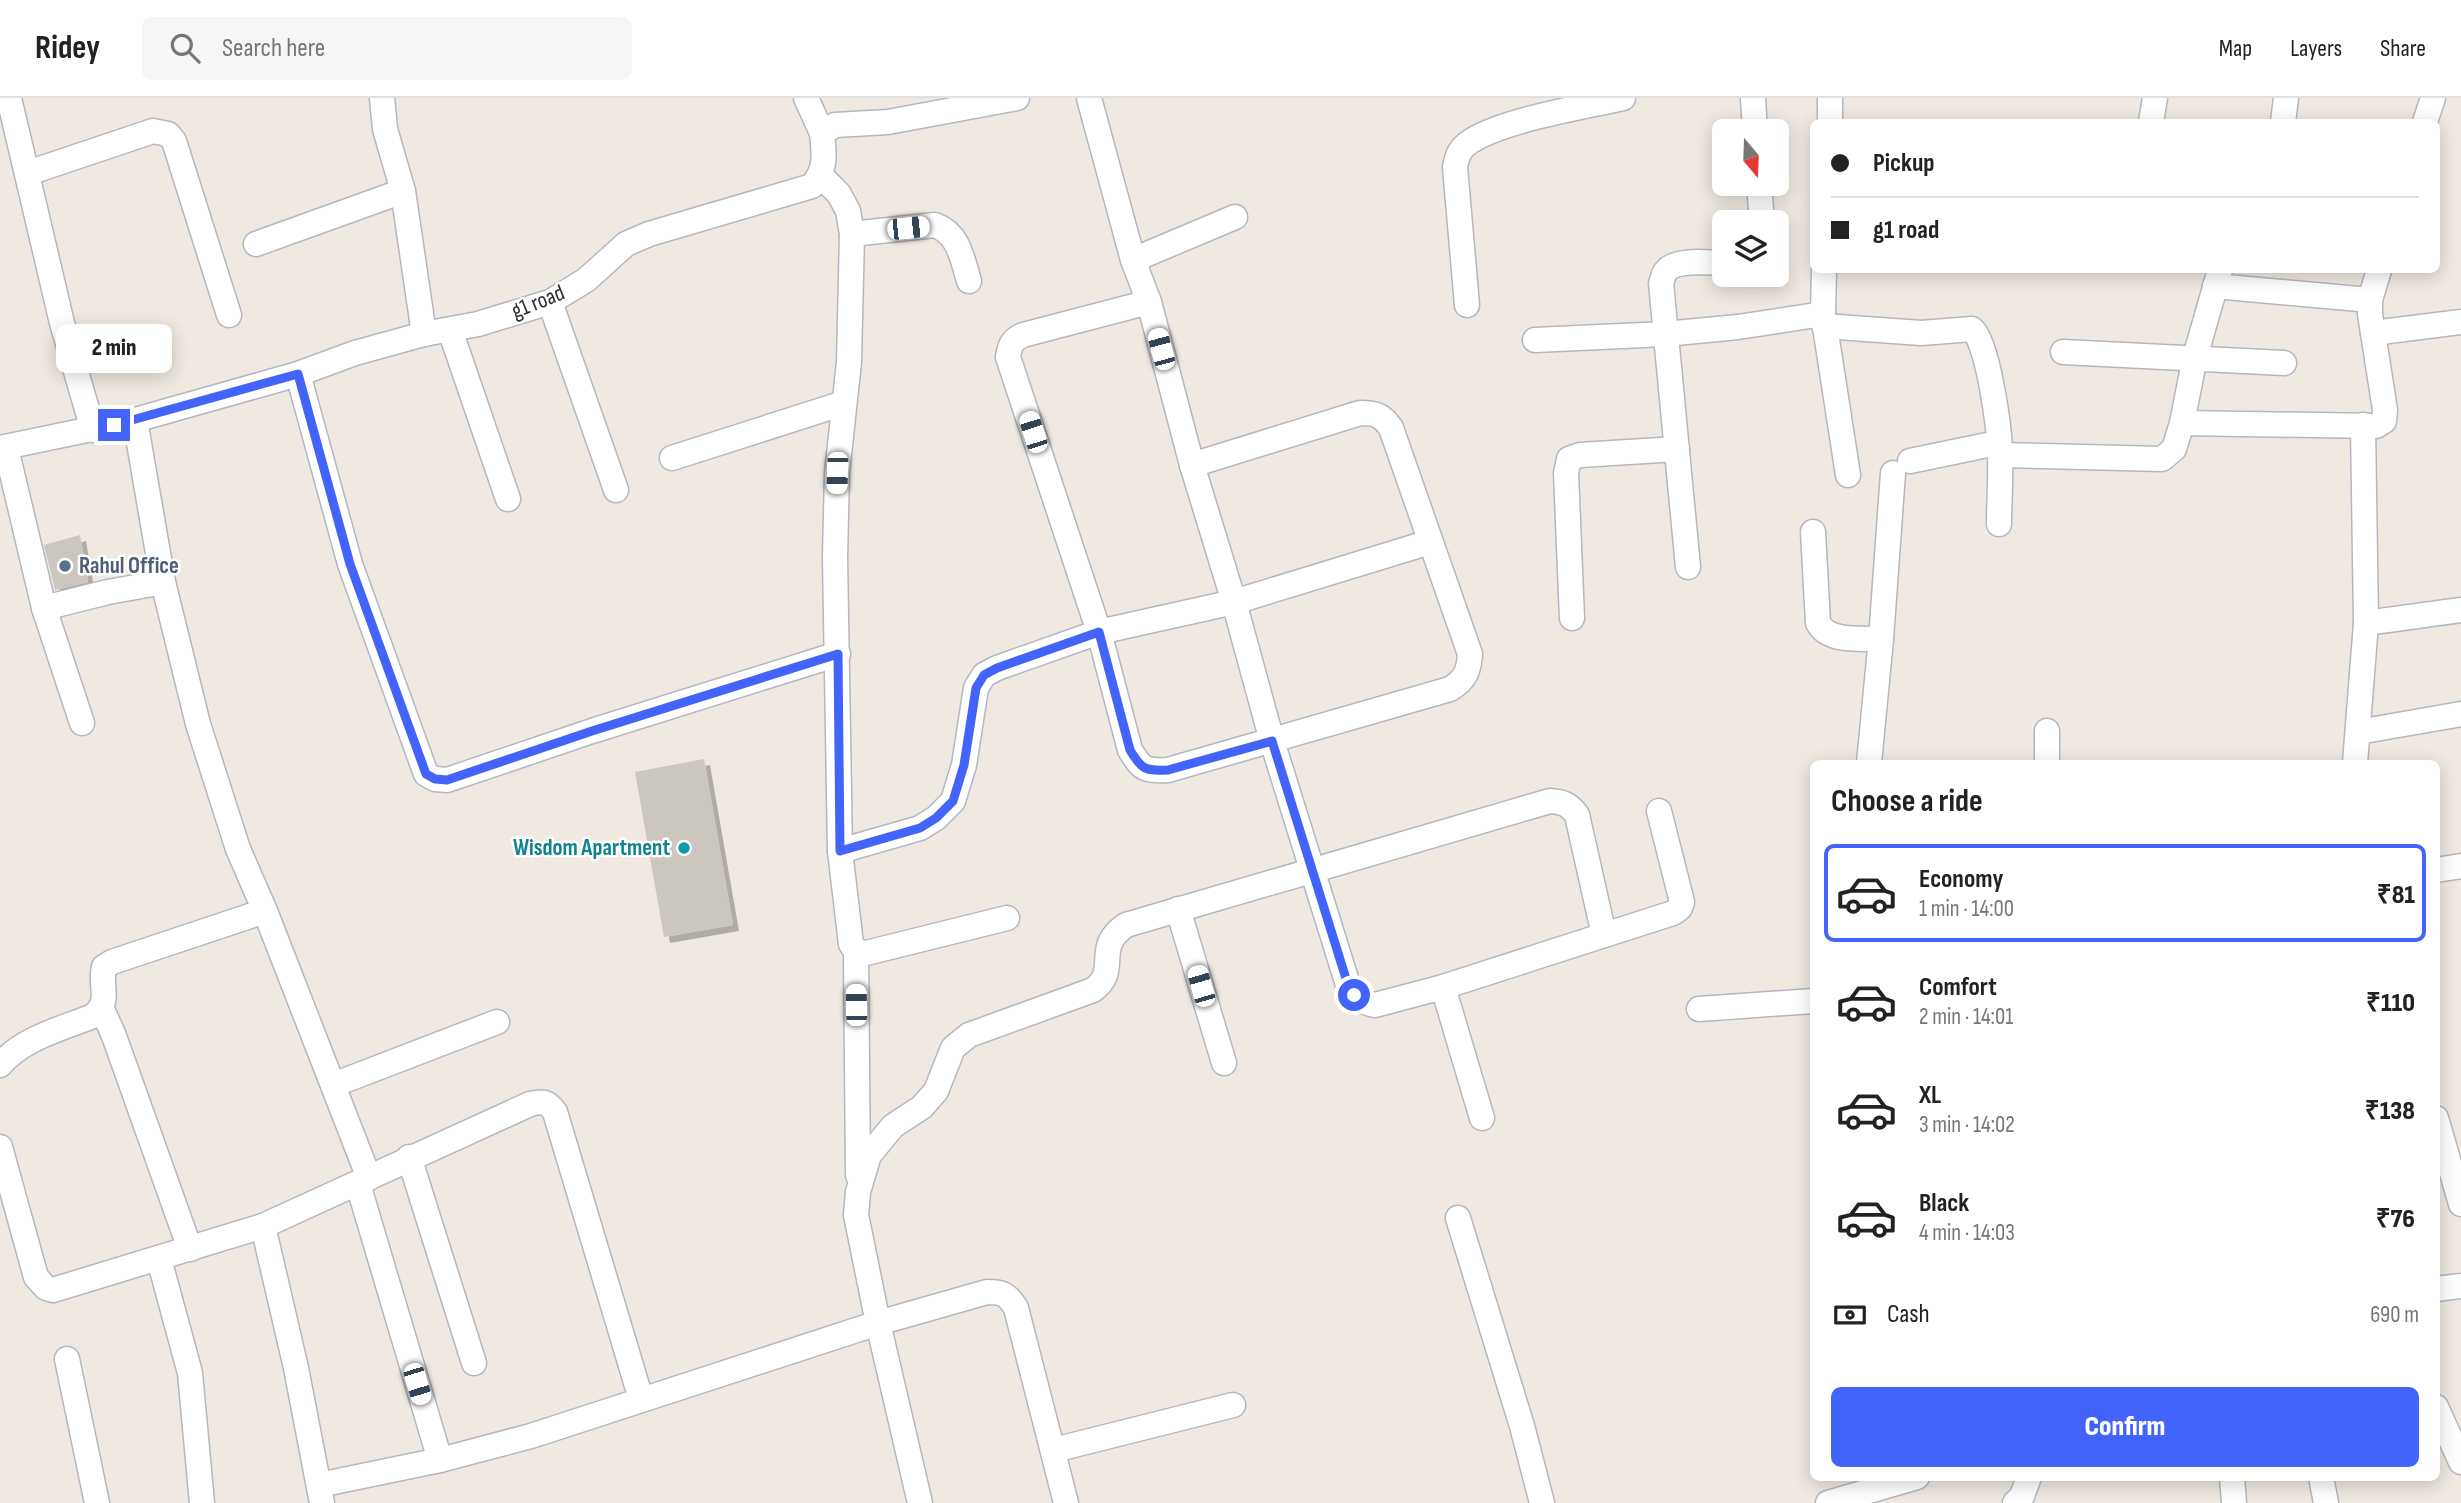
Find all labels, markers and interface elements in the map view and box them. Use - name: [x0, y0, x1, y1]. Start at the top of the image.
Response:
- search box: [142, 17, 632, 80]
- text: Ridey: [35, 28, 100, 68]
- icon: search: [166, 29, 204, 67]
- text: Search here: [222, 33, 325, 64]
- text: Map: [2219, 34, 2252, 63]
- text: Layers: [2290, 34, 2342, 63]
- text: Share: [2380, 34, 2426, 63]
- north arrow: [1712, 119, 1788, 196]
- map controls: [1712, 119, 1789, 287]
- text: Pickup: [1873, 148, 1935, 179]
- button: layers: [1712, 210, 1789, 287]
- car: [887, 215, 930, 241]
- text: g1 road: [1873, 215, 1939, 246]
- street label: g1 road: [507, 279, 569, 325]
- callout: 2 min: [56, 324, 172, 372]
- car: [1146, 326, 1177, 372]
- text: 2 min: [92, 334, 136, 362]
- route end: [98, 409, 130, 441]
- car: [1017, 409, 1050, 455]
- car: [826, 452, 849, 494]
- place label: Rahul Office: [79, 552, 179, 580]
- marker: Rahul Office: [57, 558, 73, 574]
- text: Choose a ride: [1831, 782, 1983, 821]
- place label: Wisdom Apartment: [513, 834, 670, 862]
- marker: Wisdom Apartment: [676, 840, 692, 856]
- icon: car: [1835, 862, 1898, 925]
- text: Economy: [1919, 864, 2003, 895]
- text: ₹81: [2377, 880, 2415, 911]
- text: 1 min · 14:00: [1919, 895, 2014, 923]
- car: [1186, 963, 1217, 1009]
- icon: car: [1835, 970, 1898, 1033]
- text: Comfort: [1919, 972, 1997, 1003]
- route start: [1338, 979, 1370, 1011]
- car: [846, 984, 867, 1026]
- text: ₹110: [2366, 988, 2415, 1019]
- text: 2 min · 14:01: [1919, 1003, 2013, 1031]
- icon: car: [1835, 1078, 1898, 1141]
- text: XL: [1919, 1080, 1941, 1111]
- text: ₹138: [2365, 1096, 2415, 1127]
- text: 3 min · 14:02: [1919, 1111, 2015, 1139]
- icon: car: [1835, 1186, 1898, 1249]
- text: Black: [1919, 1188, 1969, 1219]
- text: ₹76: [2376, 1204, 2415, 1235]
- text: 4 min · 14:03: [1919, 1219, 2015, 1247]
- icon: cash: [1831, 1296, 1869, 1334]
- text: Cash: [1887, 1299, 1930, 1330]
- text: 690 m: [2370, 1301, 2419, 1329]
- car: [401, 1361, 434, 1407]
- button: Confirm: [1831, 1387, 2419, 1467]

